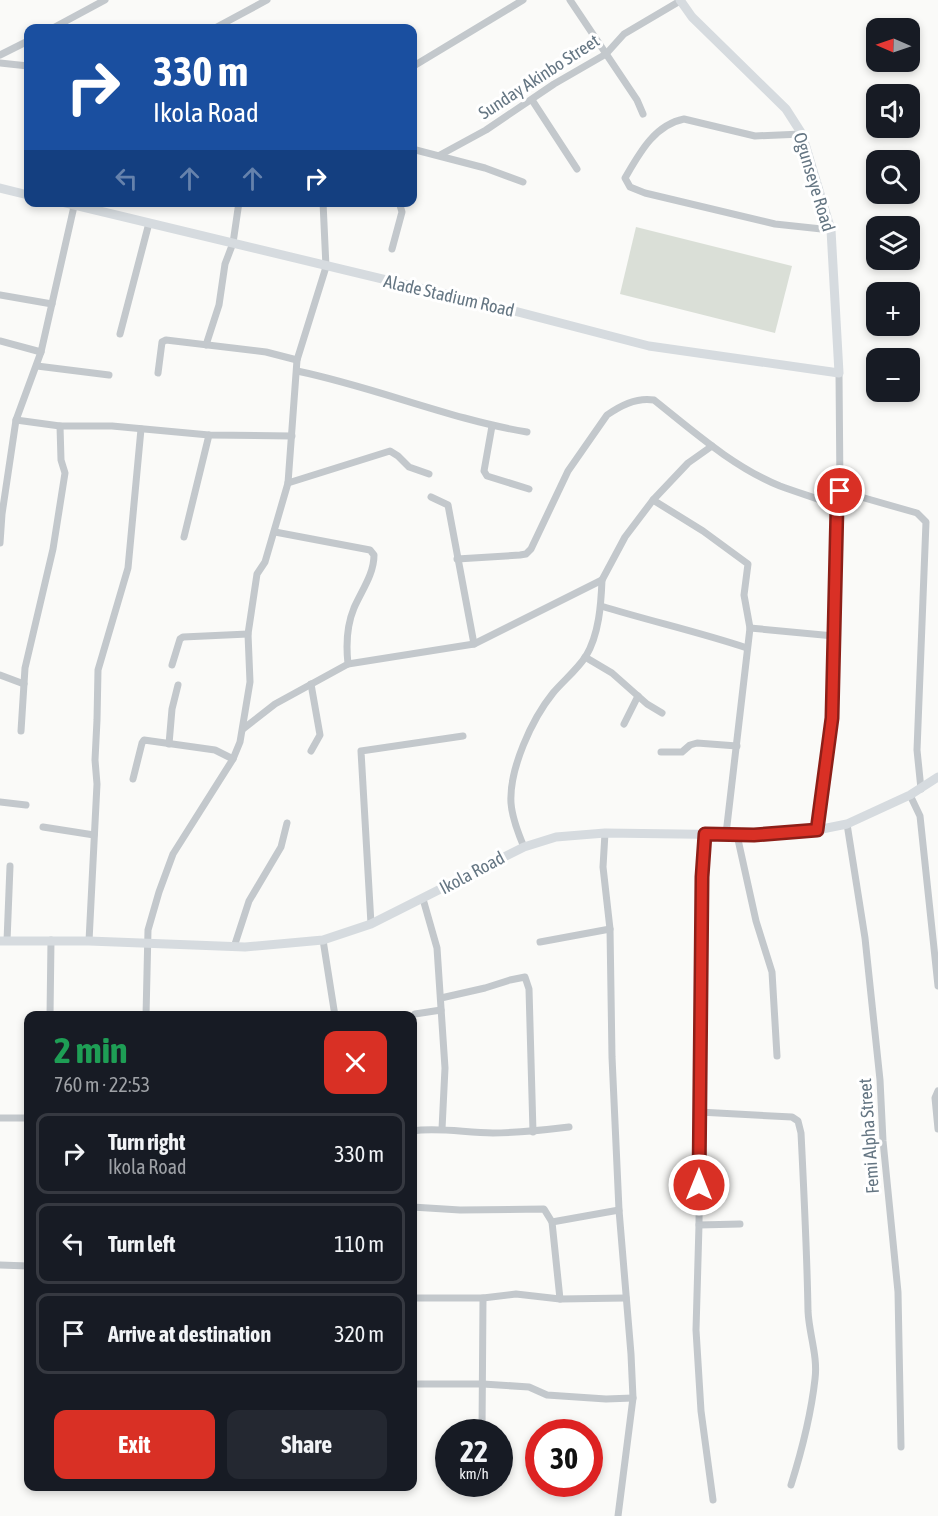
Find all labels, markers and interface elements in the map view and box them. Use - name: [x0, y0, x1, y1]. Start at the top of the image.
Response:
- north arrow: [866, 18, 920, 72]
- map controls: [866, 18, 920, 402]
- street label: Sunday Akinbo Street: [474, 30, 603, 123]
- text: 330 m: [153, 47, 248, 95]
- icon: right: [54, 48, 132, 126]
- button: sound: [866, 84, 920, 138]
- text: Ikola Road: [153, 97, 259, 128]
- street label: Ogunseye Road: [789, 130, 839, 234]
- button: search: [866, 150, 920, 204]
- icon: left: [110, 162, 143, 195]
- icon: ahead: [173, 162, 206, 195]
- icon: ahead: [236, 162, 269, 195]
- icon: right: [299, 162, 332, 195]
- button: layers: [866, 216, 920, 270]
- street label: Alade Stadium Road: [382, 270, 516, 321]
- button: +: [866, 282, 920, 336]
- button: −: [866, 348, 920, 402]
- pin: [814, 465, 865, 516]
- icon: arrive: [823, 474, 856, 507]
- street label: Ikola Road: [436, 847, 508, 898]
- text: 2 min: [54, 1029, 128, 1071]
- button: close: [324, 1031, 387, 1094]
- text: 760 m · 22:53: [54, 1073, 150, 1096]
- street label: Femi Alpha Street: [854, 1078, 883, 1195]
- text: Turn right: [108, 1129, 185, 1155]
- icon: right: [57, 1137, 90, 1170]
- text: 330 m: [334, 1141, 384, 1167]
- position arrow: [667, 1153, 731, 1217]
- text: Ikola Road: [108, 1155, 186, 1178]
- icon: left: [57, 1227, 90, 1260]
- text: Turn left: [108, 1231, 175, 1257]
- text: 110 m: [334, 1231, 384, 1257]
- icon: arrive: [57, 1317, 90, 1350]
- text: Arrive at destination: [108, 1321, 271, 1347]
- text: 320 m: [334, 1321, 384, 1347]
- button: Exit: [54, 1410, 215, 1479]
- button: Share: [227, 1410, 387, 1479]
- speed limit sign: 30: [525, 1419, 603, 1497]
- text: 22: [460, 1434, 488, 1468]
- text: km/h: [459, 1465, 489, 1482]

